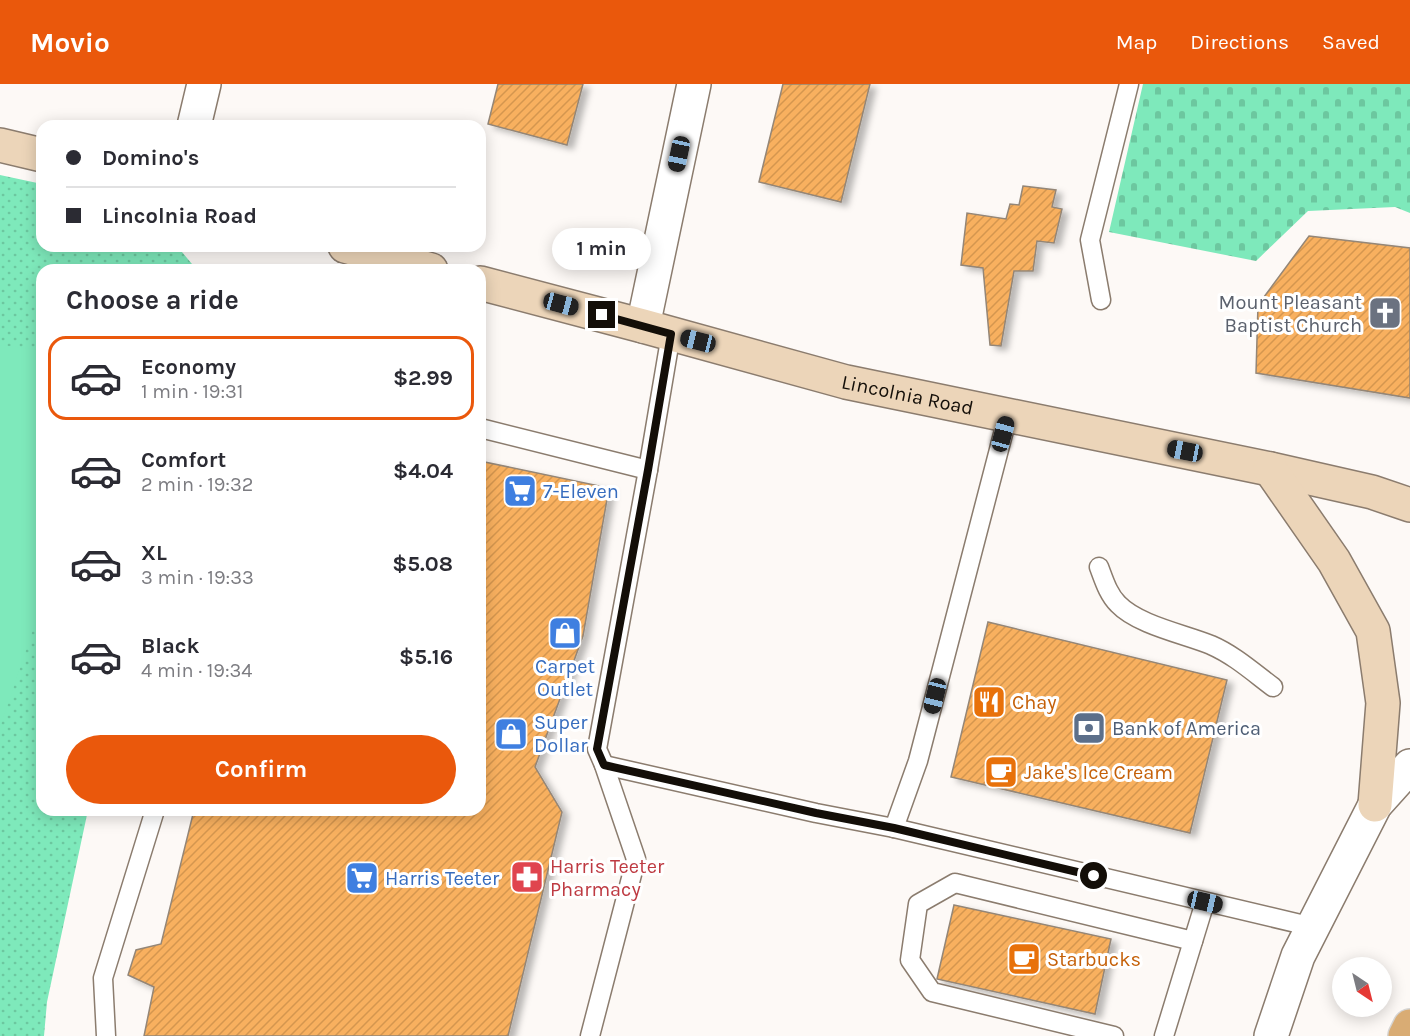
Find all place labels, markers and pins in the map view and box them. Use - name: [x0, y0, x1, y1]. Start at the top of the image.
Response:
- place label: Mount Pleasant Baptist Church: [1219, 291, 1362, 337]
- church icon: Mount Pleasant Baptist Church: [1367, 295, 1403, 331]
- supermarket icon: 7-Eleven: [502, 473, 538, 509]
- place label: 7-Eleven: [543, 480, 619, 503]
- shop icon: Carpet Outlet: [547, 615, 583, 651]
- place label: Carpet Outlet: [535, 655, 595, 701]
- restaurant icon: Chay: [971, 684, 1007, 720]
- place label: Chay: [1012, 691, 1057, 714]
- bank icon: Bank of America: [1071, 710, 1107, 746]
- place label: Super Dollar: [534, 711, 588, 757]
- shop icon: Super Dollar: [493, 716, 529, 752]
- place label: Bank of America: [1112, 717, 1261, 740]
- cafe icon: Jake's Ice Cream: [983, 754, 1019, 790]
- place label: Jake's Ice Cream: [1024, 761, 1173, 784]
- place label: Harris Teeter Pharmacy: [550, 855, 665, 901]
- pharmacy icon: Harris Teeter Pharmacy: [509, 859, 545, 895]
- supermarket icon: Harris Teeter: [344, 860, 380, 896]
- place label: Harris Teeter: [385, 867, 500, 890]
- cafe icon: Starbucks: [1006, 941, 1042, 977]
- place label: Starbucks: [1047, 948, 1141, 971]

